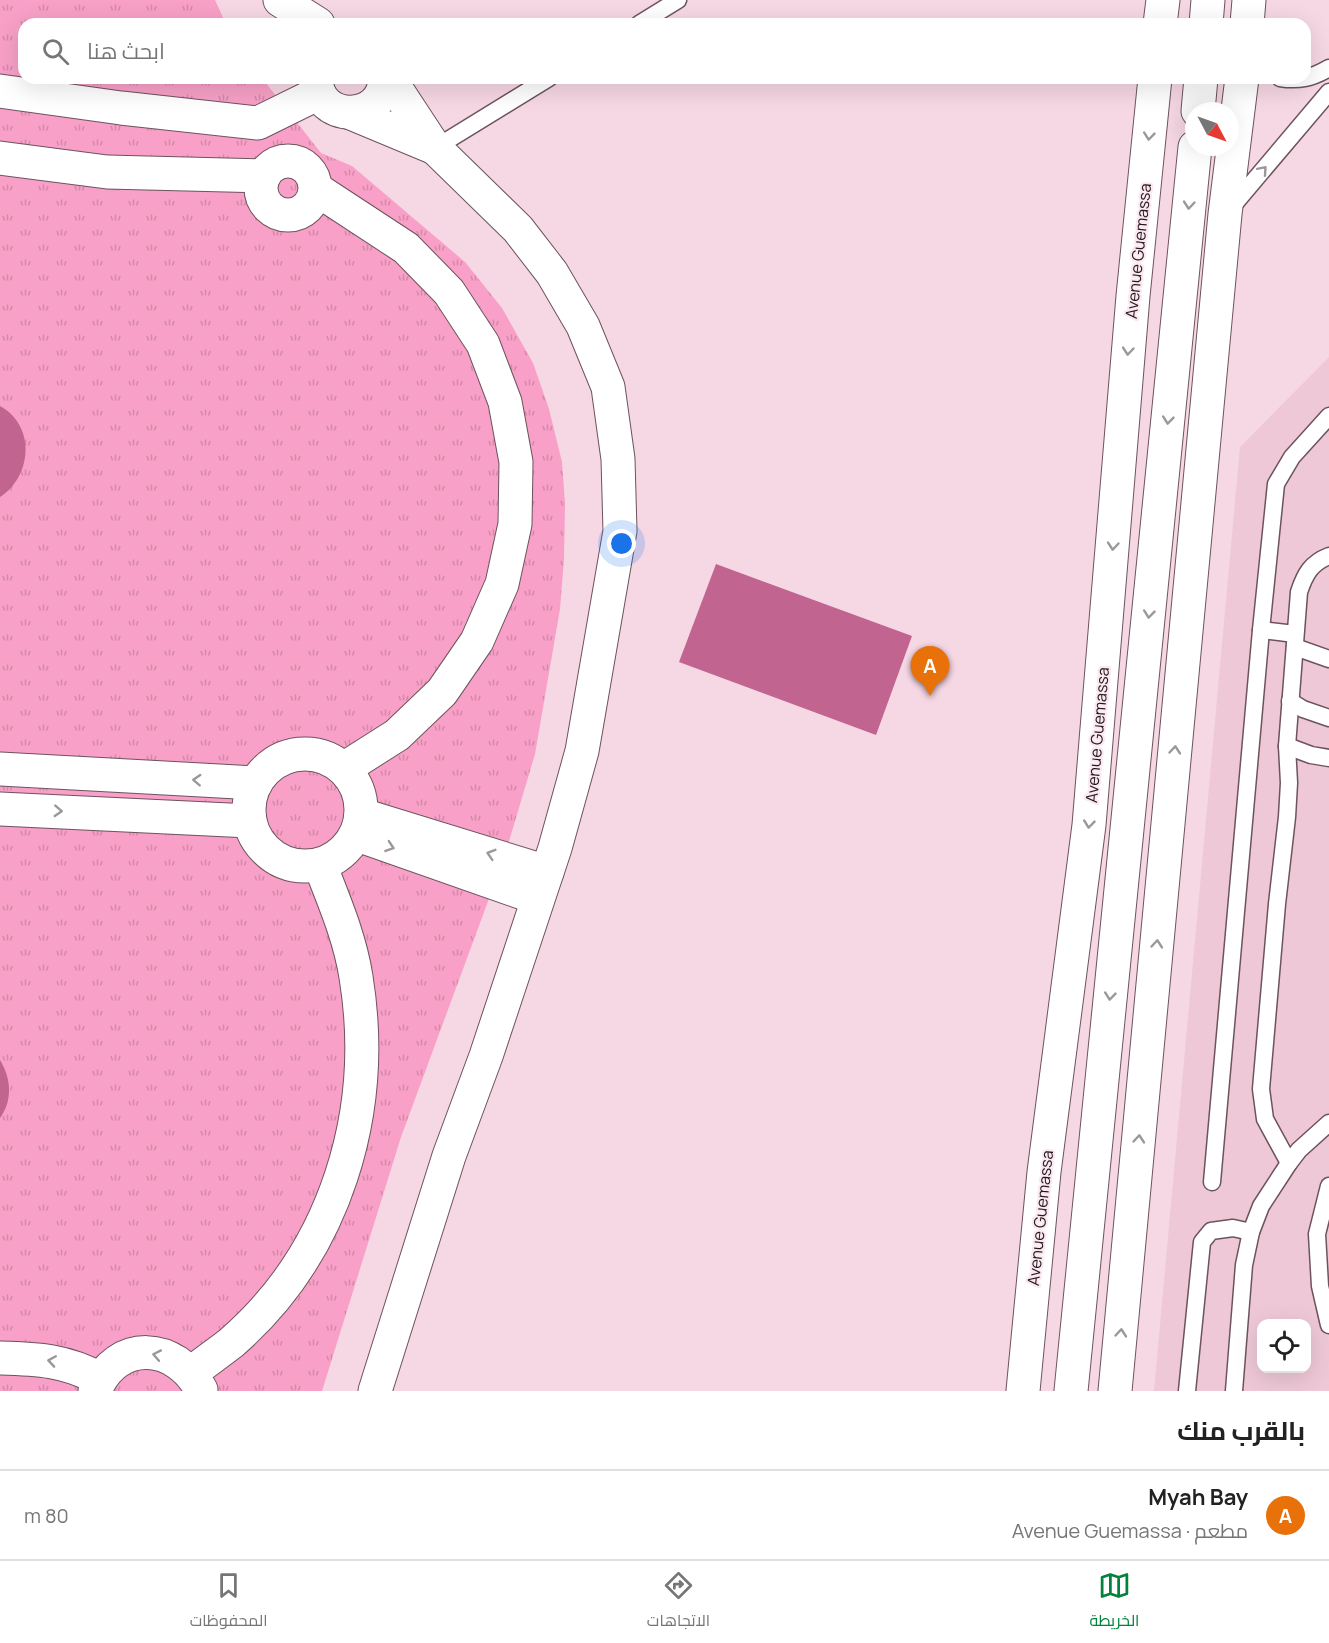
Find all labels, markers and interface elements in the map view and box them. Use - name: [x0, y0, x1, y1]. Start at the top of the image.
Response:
- search box: [18, 18, 1311, 84]
- icon: search: [39, 35, 72, 68]
- text: ابحث هنا: [87, 36, 165, 66]
- north arrow: [1185, 102, 1239, 156]
- one-way arrow: [1143, 132, 1156, 141]
- one-way arrow: [1256, 166, 1267, 177]
- street label: Avenue Guemassa: [1120, 182, 1156, 320]
- one-way arrow: [1183, 201, 1196, 210]
- one-way arrow: [1122, 347, 1135, 356]
- one-way arrow: [1162, 416, 1175, 425]
- your location: [607, 529, 636, 558]
- one-way arrow: [1107, 541, 1120, 550]
- one-way arrow: [1143, 610, 1156, 619]
- pin: A: [910, 646, 950, 696]
- street label: Avenue Guemassa: [1080, 666, 1114, 804]
- one-way arrow: [1168, 746, 1181, 755]
- one-way arrow: [193, 773, 202, 786]
- one-way arrow: [54, 805, 63, 818]
- one-way arrow: [1083, 819, 1096, 828]
- one-way arrow: [384, 840, 395, 852]
- one-way arrow: [486, 849, 497, 861]
- one-way arrow: [1150, 940, 1163, 949]
- one-way arrow: [1104, 992, 1117, 1001]
- one-way arrow: [1132, 1134, 1145, 1143]
- street label: Avenue Guemassa: [1022, 1149, 1058, 1287]
- map controls: [1257, 1319, 1311, 1373]
- button: locate: [1257, 1319, 1311, 1373]
- one-way arrow: [1114, 1328, 1127, 1337]
- one-way arrow: [153, 1349, 163, 1362]
- one-way arrow: [47, 1356, 56, 1368]
- text: بالقرب منك: [1177, 1412, 1305, 1448]
- text: Myah Bay: [1148, 1482, 1248, 1512]
- text: 80 m: [24, 1502, 69, 1529]
- text: A: [1279, 1502, 1292, 1529]
- text: مطعم · Avenue Guemassa: [1012, 1517, 1248, 1544]
- tab: المحفوظات: [190, 1569, 268, 1635]
- tab: الاتجاهات: [647, 1569, 710, 1635]
- tab: الخريطة: [1089, 1569, 1139, 1635]

